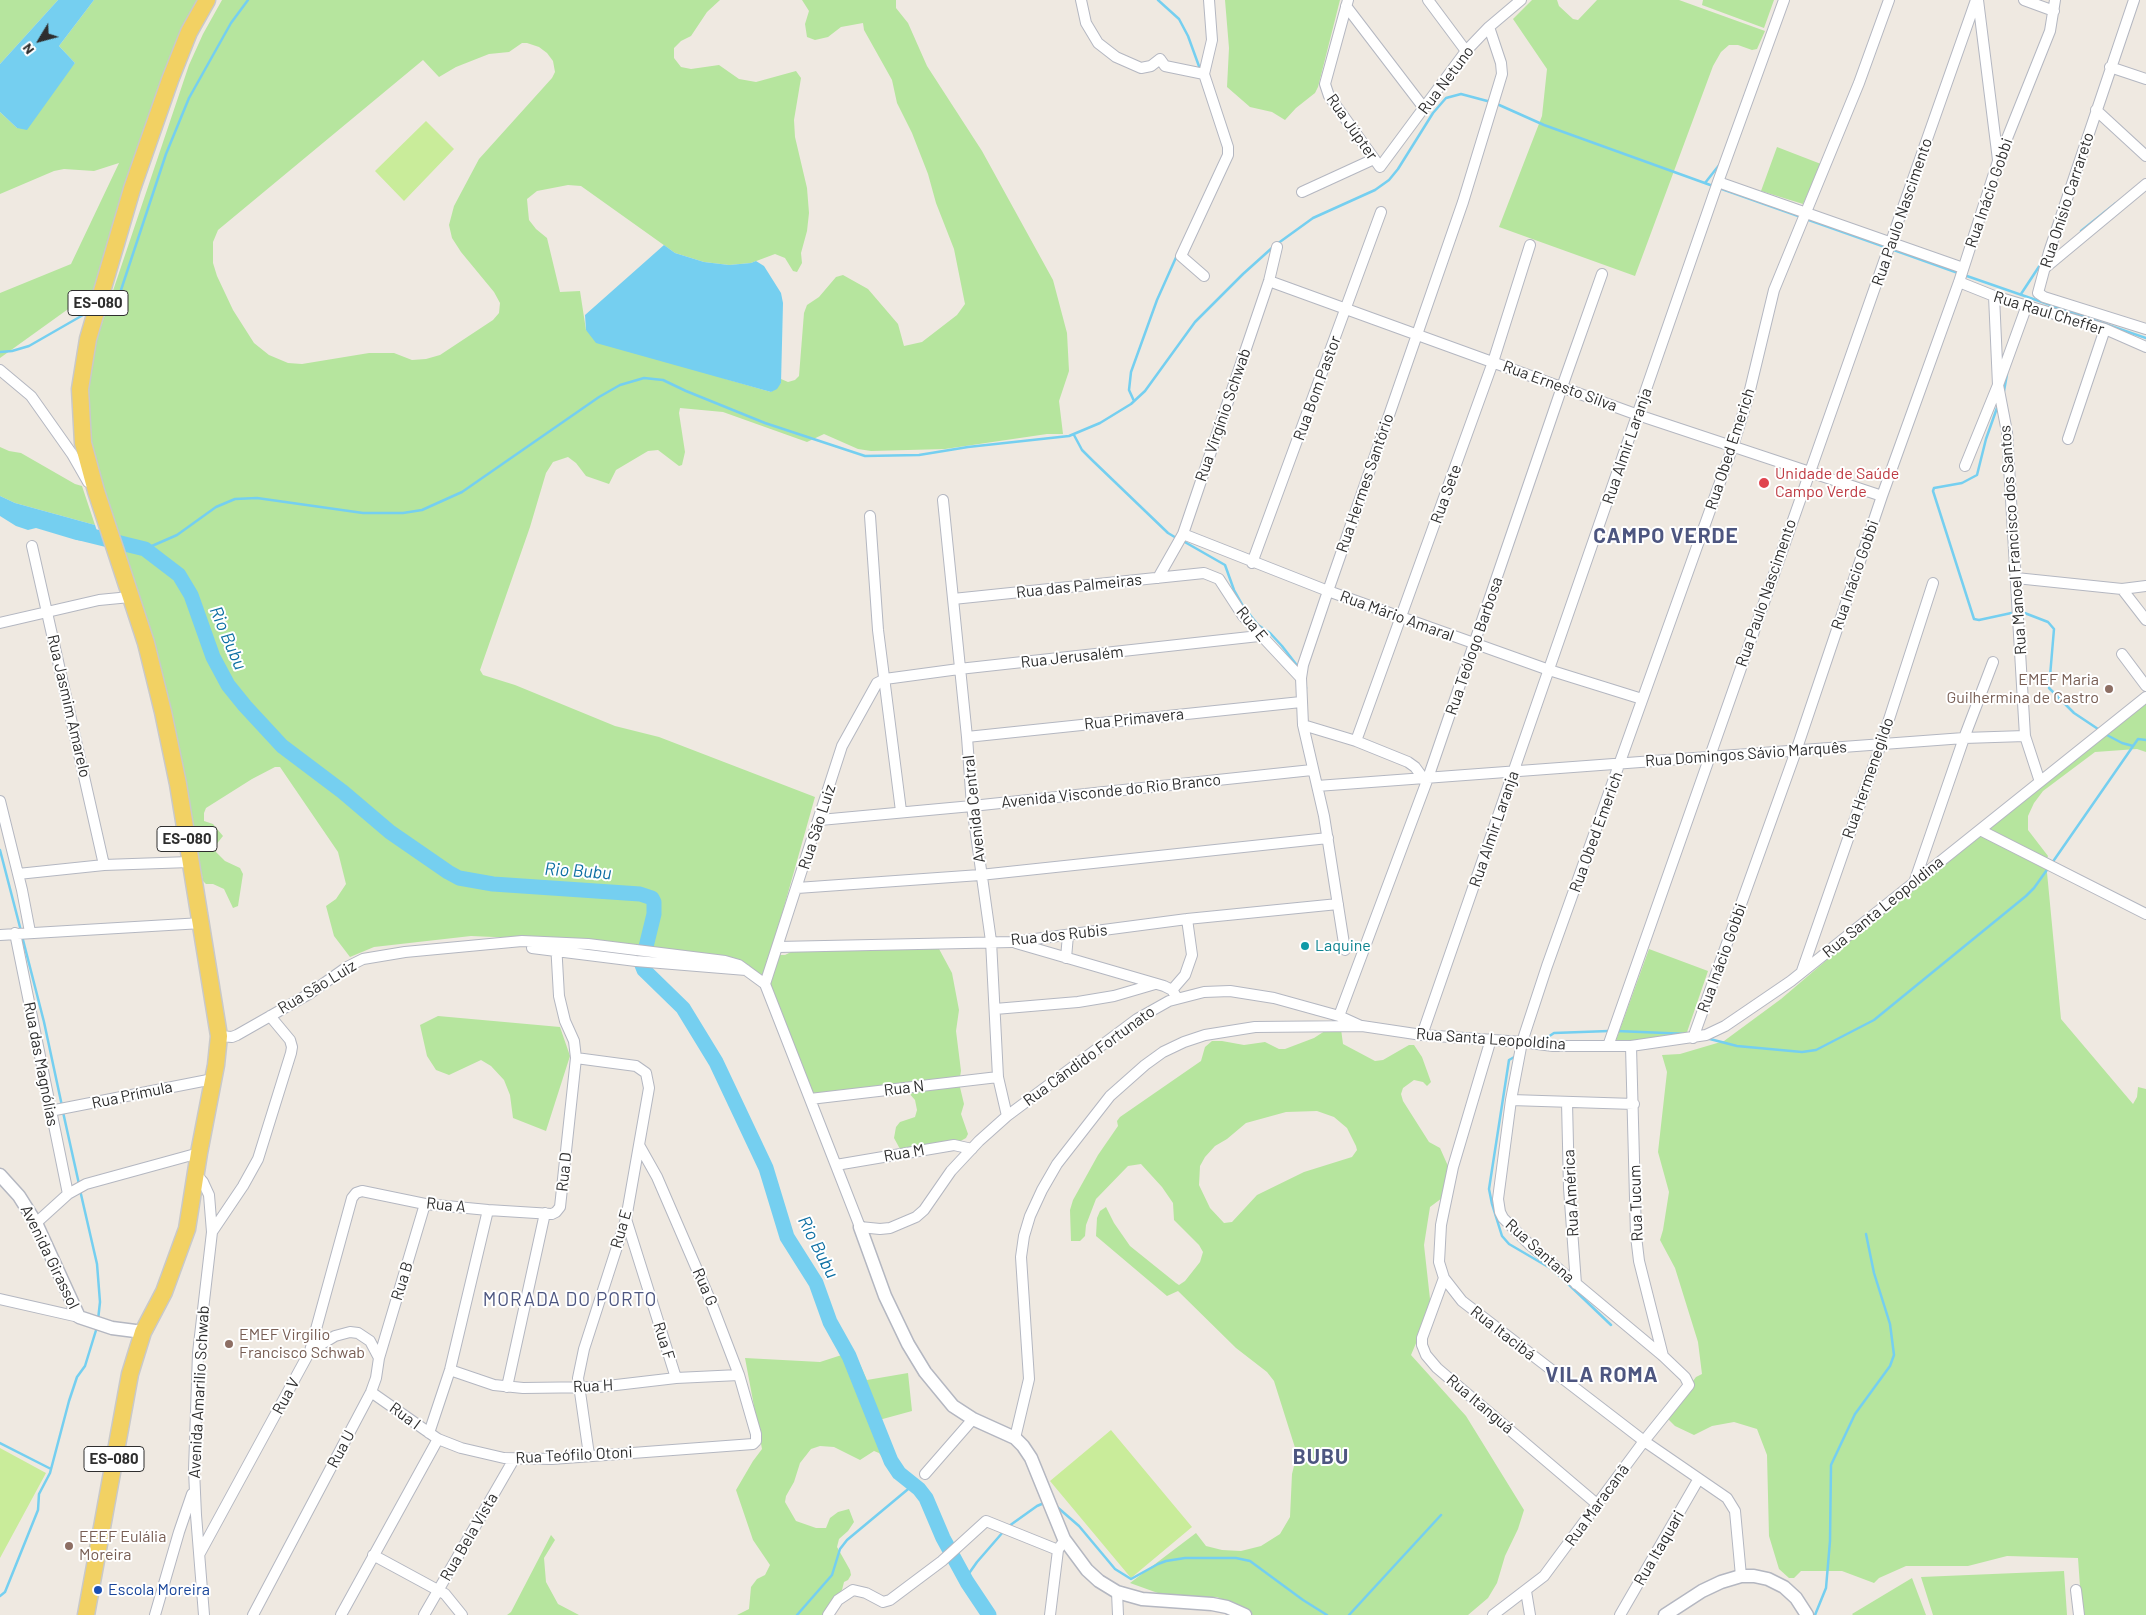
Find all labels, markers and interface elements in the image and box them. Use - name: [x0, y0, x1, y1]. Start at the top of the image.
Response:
- north arrow: [15, 15, 65, 65]
- text: N: [18, 40, 37, 58]
- street label: Rua Netuno: [1414, 42, 1478, 118]
- street label: Rua Júpter: [1322, 90, 1382, 164]
- street label: Rua Onísio Carrareto: [2036, 130, 2098, 270]
- street label: Rua Paulo Nascimento: [1868, 136, 1936, 288]
- street label: Rua Inácio Gobbi: [1961, 136, 2017, 250]
- street label: Rua Raul Cheffer: [1991, 287, 2107, 339]
- road number: ES-080: [68, 290, 128, 316]
- street label: Rua Bom Pastor: [1289, 333, 1345, 443]
- street label: Rua Virgínio Schwab: [1191, 346, 1255, 484]
- street label: Rua Ernesto Silva: [1500, 356, 1620, 416]
- street label: Rua Almir Laranja: [1598, 385, 1656, 507]
- street label: Rua Obed Emerich: [1701, 386, 1759, 512]
- street label: Rua Hermes Santório: [1332, 411, 1398, 555]
- street label: Rua Manoel Francisco dos Santos: [1995, 425, 2031, 655]
- street label: Rua Sete: [1426, 462, 1466, 526]
- place label: Unidade de Saúde Campo Verde: [1775, 464, 1899, 502]
- marker: Unidade de Saúde Campo Verde: [1757, 476, 1771, 490]
- street label: Rua Paulo Nascimento: [1732, 517, 1800, 669]
- street label: Rua Inácio Gobbi: [1827, 518, 1883, 632]
- district label: CAMPO VERDE: [1592, 523, 1740, 549]
- street label: Rua das Palmeiras: [1015, 570, 1143, 602]
- street label: Rua Teólogo Barbosa: [1441, 574, 1507, 718]
- street label: Rua Mário Amaral: [1337, 586, 1457, 646]
- water label: Rio Bubu: [205, 603, 251, 673]
- street label: Rua E: [1232, 603, 1272, 645]
- street label: Rua Jasmim Amarelo: [43, 633, 95, 779]
- street label: Rua Jerusalém: [1020, 642, 1124, 672]
- place label: EMEF Maria Guilhermina de Castro: [1946, 670, 2099, 708]
- marker: EMEF Maria Guilhermina de Castro: [2103, 683, 2115, 695]
- street label: Rua Primavera: [1083, 704, 1185, 734]
- street label: Rua Hermenegildo: [1838, 715, 1898, 841]
- street label: Rua Domingos Sávio Marquês: [1645, 737, 1847, 771]
- street label: Avenida Central: [959, 754, 989, 864]
- street label: Rua Almir Laranja: [1465, 768, 1523, 890]
- street label: Rua Obed Emerich: [1565, 769, 1627, 895]
- street label: Avenida Visconde do Rio Branco: [1000, 770, 1222, 812]
- street label: Rua São Luiz: [794, 782, 840, 872]
- road number: ES-080: [157, 826, 217, 852]
- street label: Rua Santa Leopoldina: [1819, 852, 1947, 962]
- water label: Rio Bubu: [544, 858, 612, 884]
- street label: Rua Inácio Gobbi: [1693, 901, 1751, 1015]
- street label: Rua dos Rubis: [1010, 920, 1108, 950]
- place label: Laquine: [1315, 936, 1371, 956]
- marker: Laquine: [1299, 940, 1311, 952]
- street label: Rua São Luiz: [274, 956, 360, 1018]
- street label: Rua das Magnólias: [20, 1000, 62, 1128]
- street label: Rua Cândido Fortunato: [1019, 1002, 1159, 1110]
- street label: Rua Santa Leopoldina: [1415, 1024, 1567, 1054]
- street label: Rua N: [883, 1076, 925, 1100]
- street label: Rua Prímula: [90, 1077, 174, 1113]
- street label: Rua M: [882, 1140, 926, 1166]
- street label: Rua América: [1559, 1149, 1583, 1237]
- street label: Rua D: [552, 1151, 576, 1193]
- street label: Rua Tucum: [1625, 1164, 1647, 1242]
- street label: Rua A: [425, 1193, 467, 1217]
- street label: Avenida Girassol: [17, 1202, 83, 1312]
- street label: Rua E: [606, 1207, 636, 1251]
- water label: Rio Bubu: [793, 1212, 843, 1282]
- street label: Rua Santana: [1501, 1215, 1579, 1287]
- street label: Rua B: [387, 1259, 417, 1303]
- street label: Rua G: [688, 1265, 722, 1309]
- district label: MORADA DO PORTO: [481, 1289, 659, 1311]
- street label: Rua Itacibá: [1467, 1302, 1539, 1364]
- street label: Avenida Amarilio Schwab: [185, 1305, 213, 1479]
- street label: Rua F: [649, 1320, 679, 1362]
- place label: EMEF Virgilio Francisco Schwab: [239, 1325, 365, 1363]
- marker: EMEF Virgilio Francisco Schwab: [223, 1338, 235, 1350]
- district label: VILA ROMA: [1544, 1362, 1660, 1388]
- street label: Rua Itanguá: [1442, 1370, 1518, 1438]
- street label: Rua V: [268, 1374, 304, 1418]
- street label: Rua H: [572, 1375, 614, 1397]
- street label: Rua I: [386, 1398, 424, 1434]
- street label: Rua U: [323, 1427, 359, 1471]
- street label: Rua Teófilo Otoni: [515, 1442, 633, 1468]
- district label: BUBU: [1292, 1444, 1350, 1470]
- road number: ES-080: [84, 1446, 144, 1472]
- street label: Rua Maracanã: [1561, 1460, 1633, 1550]
- street label: Rua Bela Vista: [436, 1490, 502, 1584]
- street label: Rua Itaquari: [1630, 1507, 1688, 1589]
- place label: EEEF Eulália Moreira: [79, 1527, 166, 1565]
- marker: EEEF Eulália Moreira: [63, 1540, 75, 1552]
- place label: Escola Moreira: [108, 1580, 210, 1600]
- marker: Escola Moreira: [92, 1584, 104, 1596]

